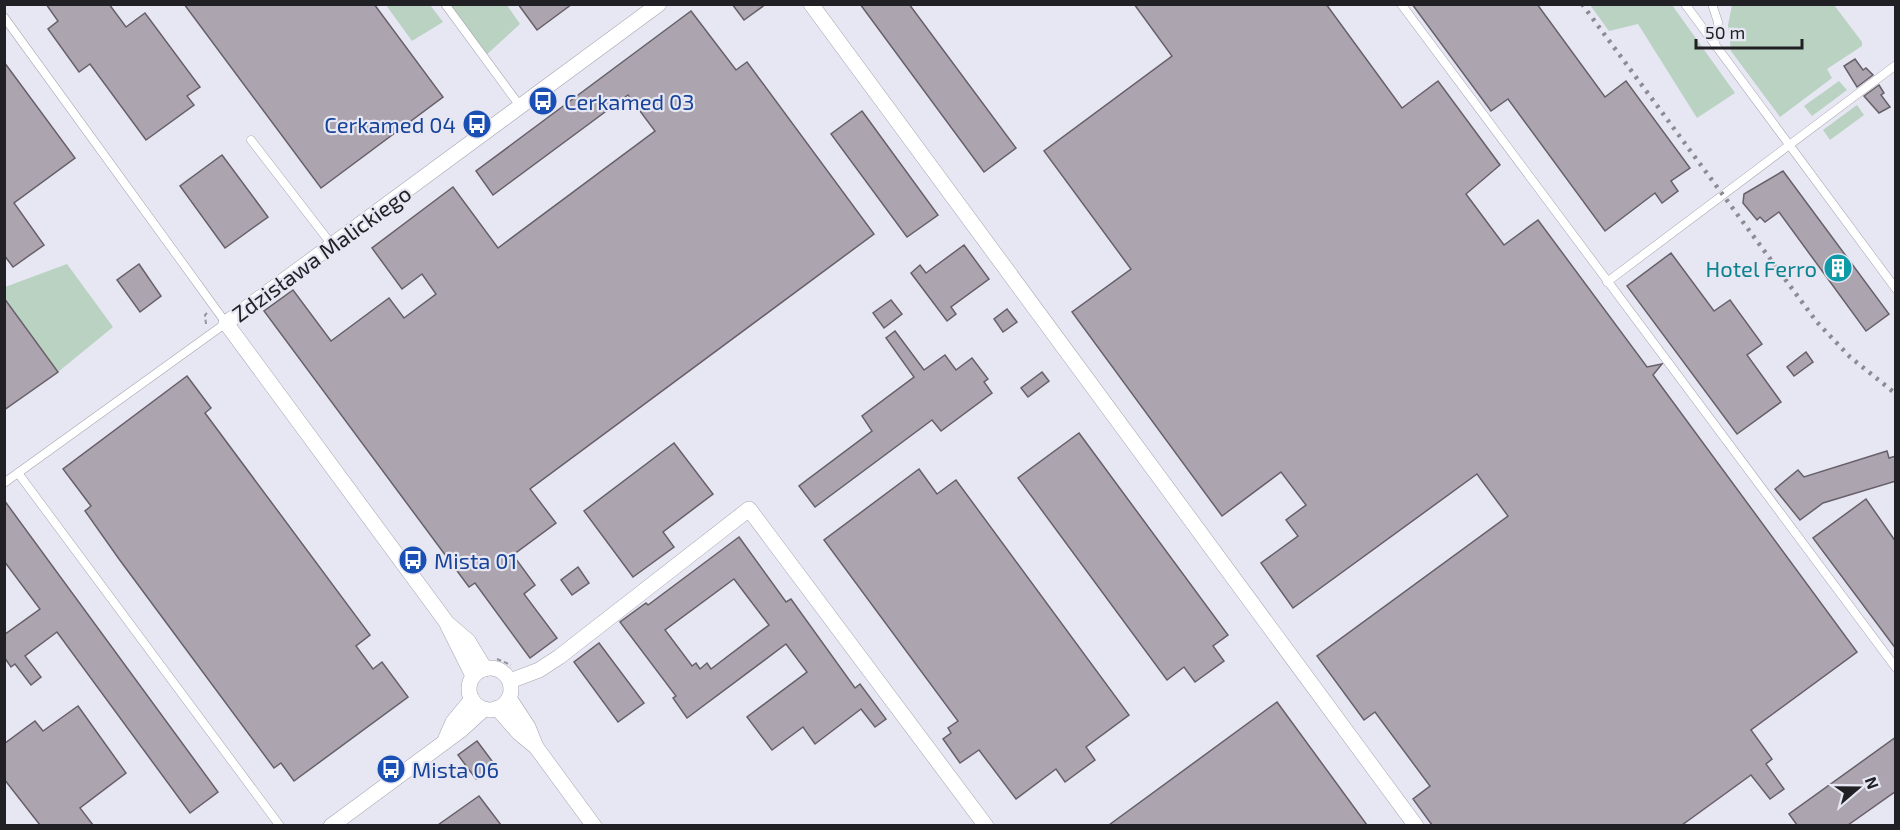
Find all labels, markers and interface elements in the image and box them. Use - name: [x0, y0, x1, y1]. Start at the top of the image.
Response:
- scale bar: [1696, 12, 1802, 50]
- text: 50 m: [1705, 21, 1745, 43]
- bus stop icon: Cerkamed 03: [527, 85, 559, 117]
- place label: Cerkamed 03: [564, 88, 695, 114]
- bus stop icon: Cerkamed 04: [461, 108, 493, 140]
- place label: Cerkamed 04: [324, 111, 456, 137]
- street label: Zdzisława Malickiego: [227, 179, 415, 327]
- building icon: Hotel Ferro: [1822, 252, 1854, 284]
- place label: Hotel Ferro: [1706, 255, 1817, 281]
- bus stop icon: Mista 01: [397, 544, 429, 576]
- place label: Mista 01: [434, 547, 517, 573]
- bus stop icon: Mista 06: [375, 753, 407, 785]
- place label: Mista 06: [412, 756, 499, 782]
- north arrow: [1828, 758, 1888, 818]
- text: N: [1862, 774, 1883, 791]

